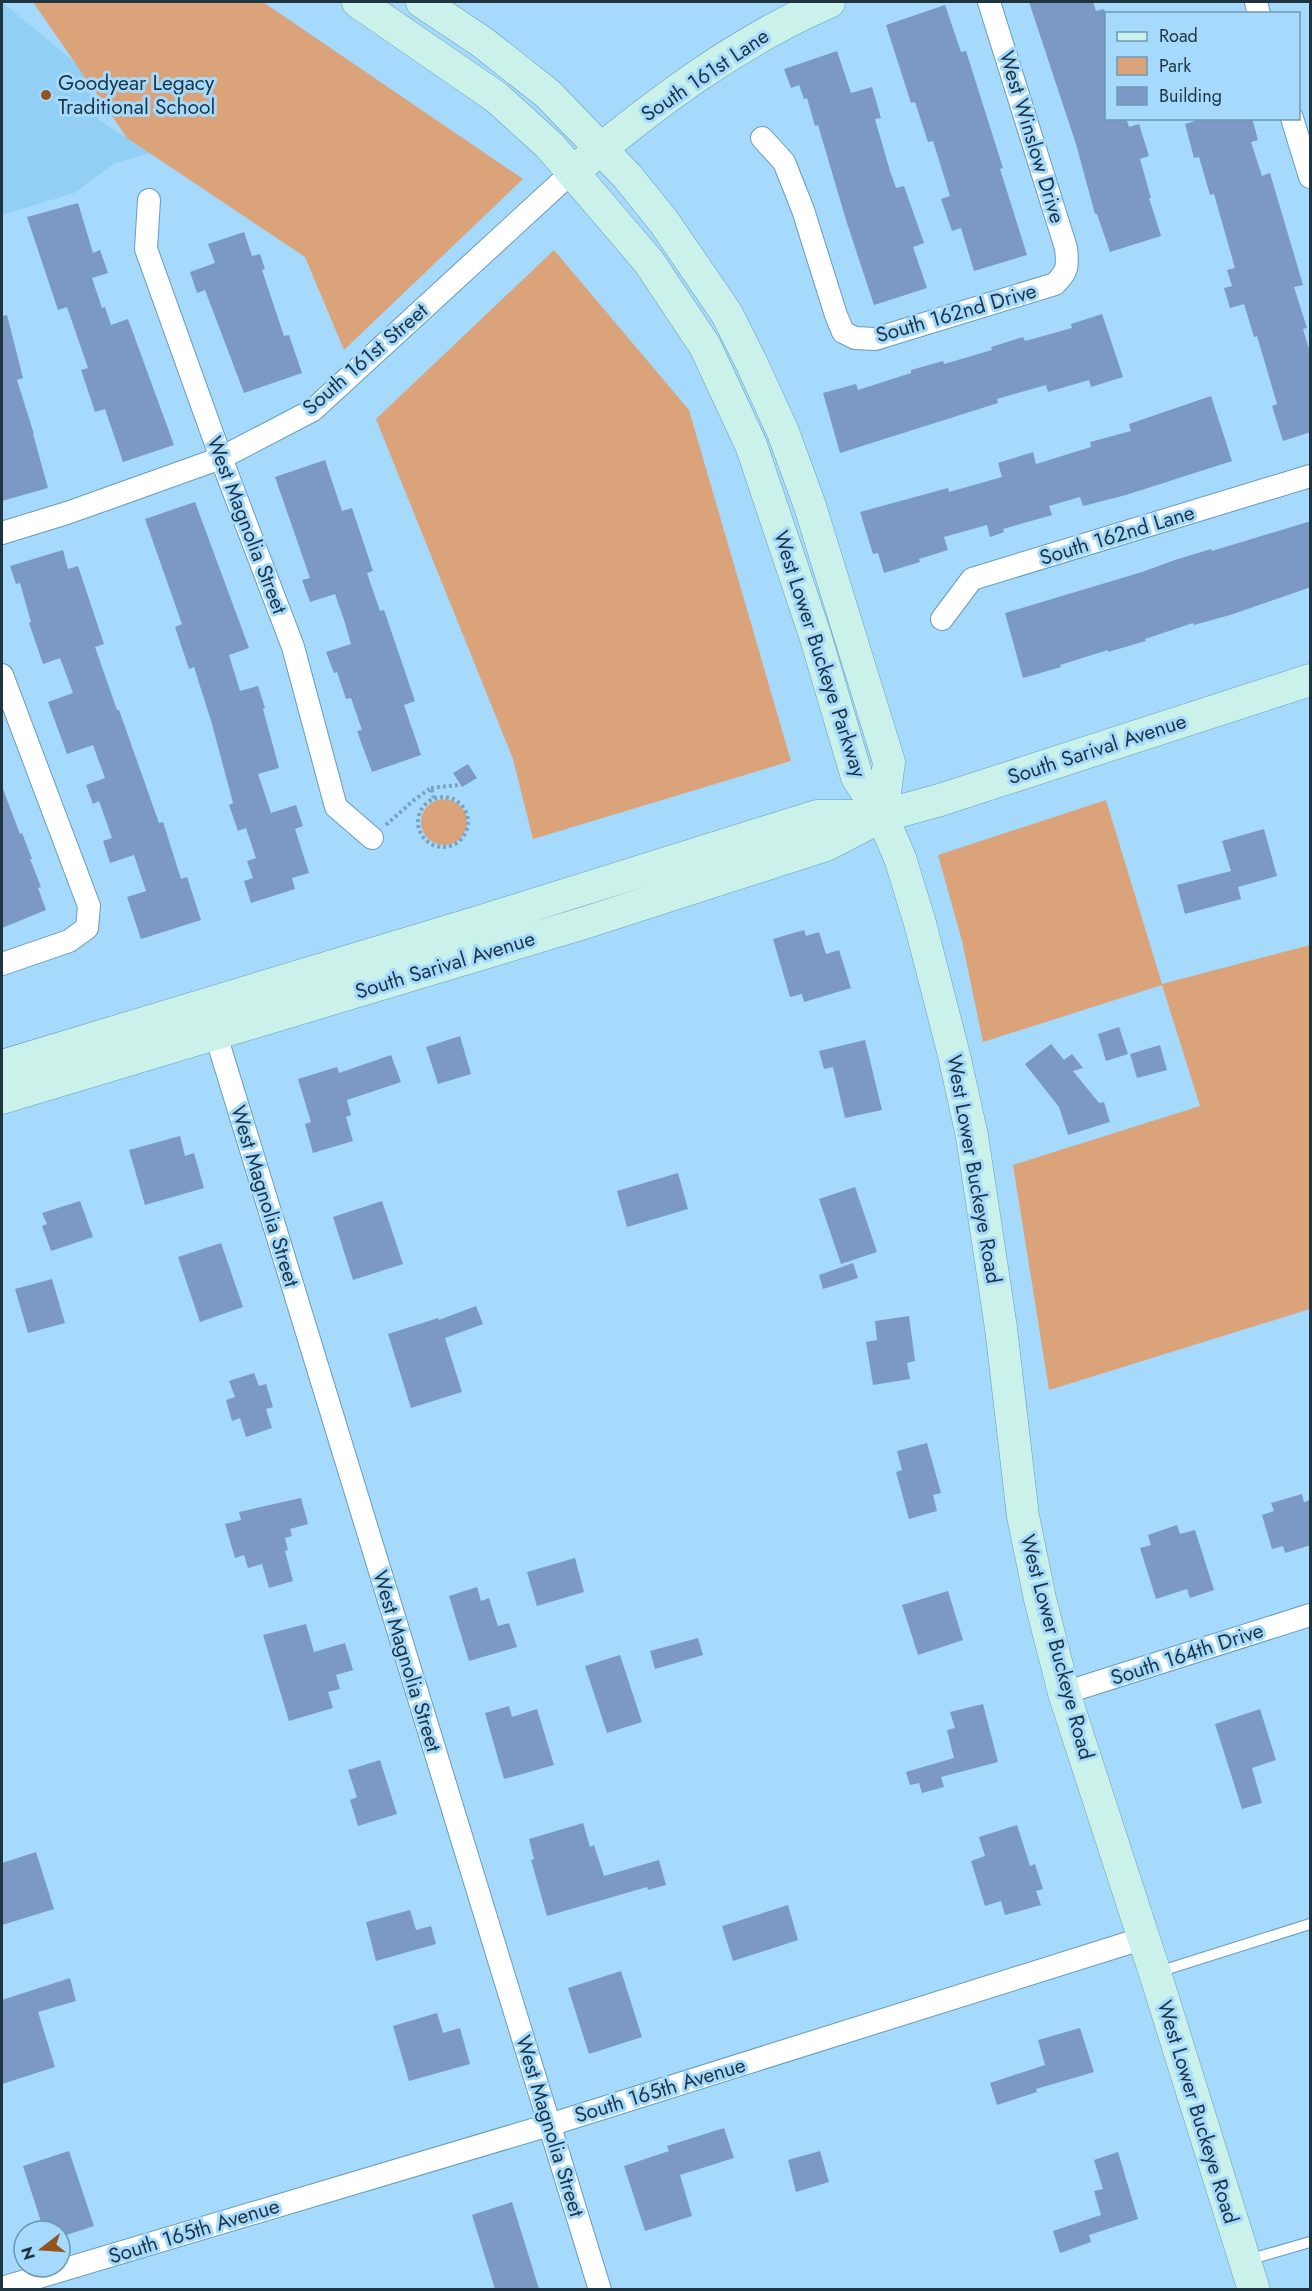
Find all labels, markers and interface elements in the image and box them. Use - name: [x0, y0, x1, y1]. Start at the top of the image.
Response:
- legend: [1105, 12, 1300, 120]
- street label: South 161st Lane: [635, 21, 775, 129]
- text: Road: [1159, 23, 1198, 49]
- street label: West Winslow Drive: [992, 47, 1073, 227]
- text: Park: [1159, 53, 1191, 79]
- place label: Goodyear Legacy Traditional School: [58, 68, 215, 122]
- text: Building: [1159, 83, 1222, 109]
- marker: Goodyear Legacy Traditional School: [39, 88, 53, 102]
- street label: South 162nd Drive: [872, 276, 1040, 350]
- street label: South 161st Street: [296, 296, 434, 422]
- street label: West Magnolia Street: [199, 432, 295, 618]
- street label: South 162nd Lane: [1036, 497, 1198, 573]
- street label: West Lower Buckeye Parkway: [766, 527, 874, 782]
- street label: South Sarival Avenue: [1004, 706, 1191, 792]
- street label: South Sarival Avenue: [351, 923, 539, 1007]
- street label: West Lower Buckeye Road: [939, 1052, 1009, 1286]
- street label: West Magnolia Street: [223, 1102, 307, 1290]
- street label: West Lower Buckeye Road: [1012, 1531, 1102, 1763]
- street label: West Magnolia Street: [365, 1567, 449, 1755]
- street label: South 164th Drive: [1107, 1615, 1268, 1693]
- street label: West Lower Buckeye Road: [1150, 1997, 1246, 2227]
- street label: West Magnolia Street: [508, 2032, 592, 2220]
- street label: South 165th Avenue: [571, 2050, 749, 2130]
- street label: South 165th Avenue: [105, 2191, 283, 2271]
- north arrow: [12, 2219, 72, 2279]
- text: N: [15, 2244, 41, 2263]

